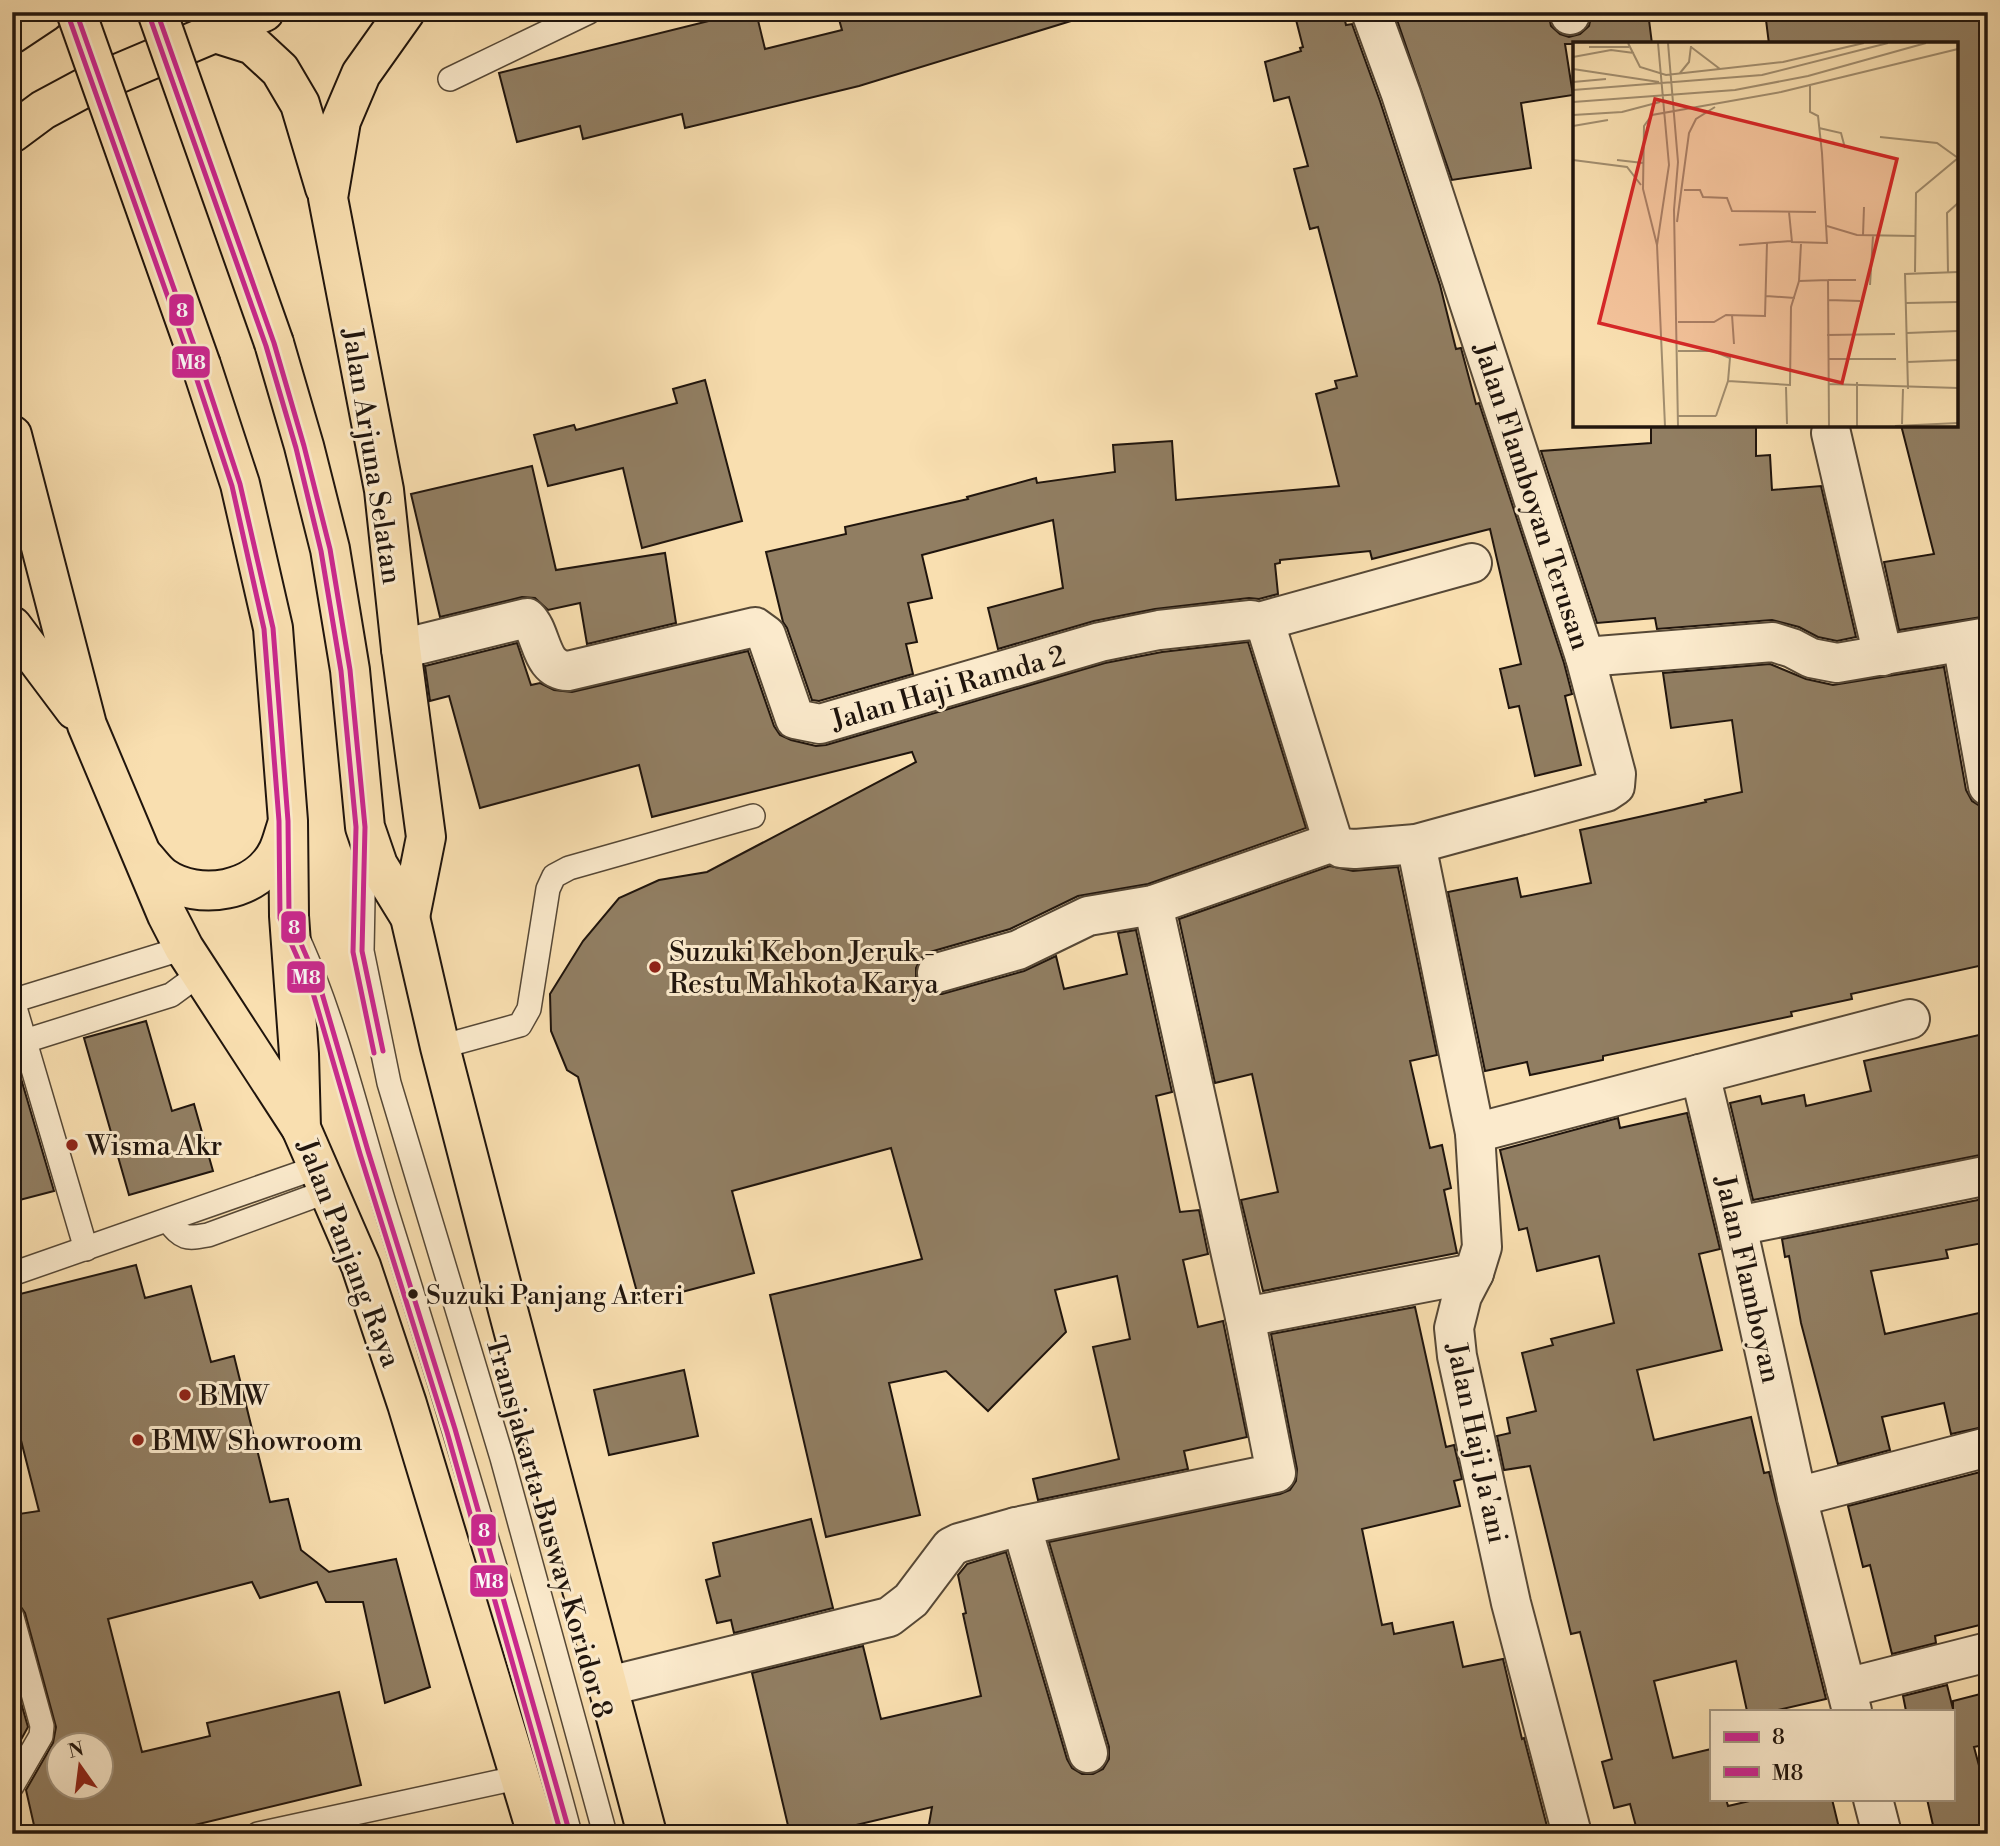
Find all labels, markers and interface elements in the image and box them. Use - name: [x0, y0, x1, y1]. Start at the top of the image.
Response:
- inset map: [1573, 42, 1958, 427]
- line badge: 8: [168, 293, 195, 327]
- text: 8: [176, 299, 188, 323]
- street label: Jalan Arjuna Selatan: [334, 325, 409, 587]
- street label: Jalan Flamboyan Terusan: [1465, 338, 1598, 655]
- line badge: M8: [171, 345, 211, 379]
- text: M8: [176, 351, 206, 375]
- street label: Jalan Haji Ramda 2: [826, 638, 1070, 739]
- line badge: 8: [280, 910, 307, 944]
- text: 8: [288, 916, 300, 940]
- place label: Suzuki Kebon Jeruk - Restu Mahkota Karya: [669, 935, 939, 1002]
- marker: Suzuki Kebon Jeruk - Restu Mahkota Karya: [647, 959, 663, 975]
- line badge: M8: [286, 960, 326, 994]
- text: M8: [291, 966, 321, 990]
- place label: Wisma Akr: [85, 1129, 222, 1164]
- street label: Jalan Panjang Raya: [289, 1134, 409, 1373]
- marker: Wisma Akr: [64, 1137, 80, 1153]
- street label: Jalan Flamboyan: [1706, 1171, 1788, 1387]
- place label: Suzuki Panjang Arteri: [426, 1280, 684, 1312]
- marker: Suzuki Panjang Arteri: [406, 1287, 420, 1301]
- street label: Transjakarta Busway Koridor 8: [479, 1332, 621, 1722]
- street label: Jalan Haji Ja'ani: [1438, 1339, 1515, 1547]
- place label: BMW: [198, 1379, 270, 1414]
- marker: BMW: [177, 1387, 193, 1403]
- place label: BMW Showroom: [151, 1424, 363, 1459]
- marker: BMW Showroom: [130, 1432, 146, 1448]
- line badge: 8: [470, 1513, 497, 1547]
- line badge: M8: [469, 1564, 509, 1598]
- text: M8: [474, 1570, 504, 1594]
- legend: [1710, 1710, 1954, 1800]
- text: 8: [1772, 1725, 1785, 1751]
- north arrow: [46, 1730, 116, 1800]
- text: N: [66, 1737, 86, 1764]
- text: M8: [1772, 1761, 1803, 1787]

